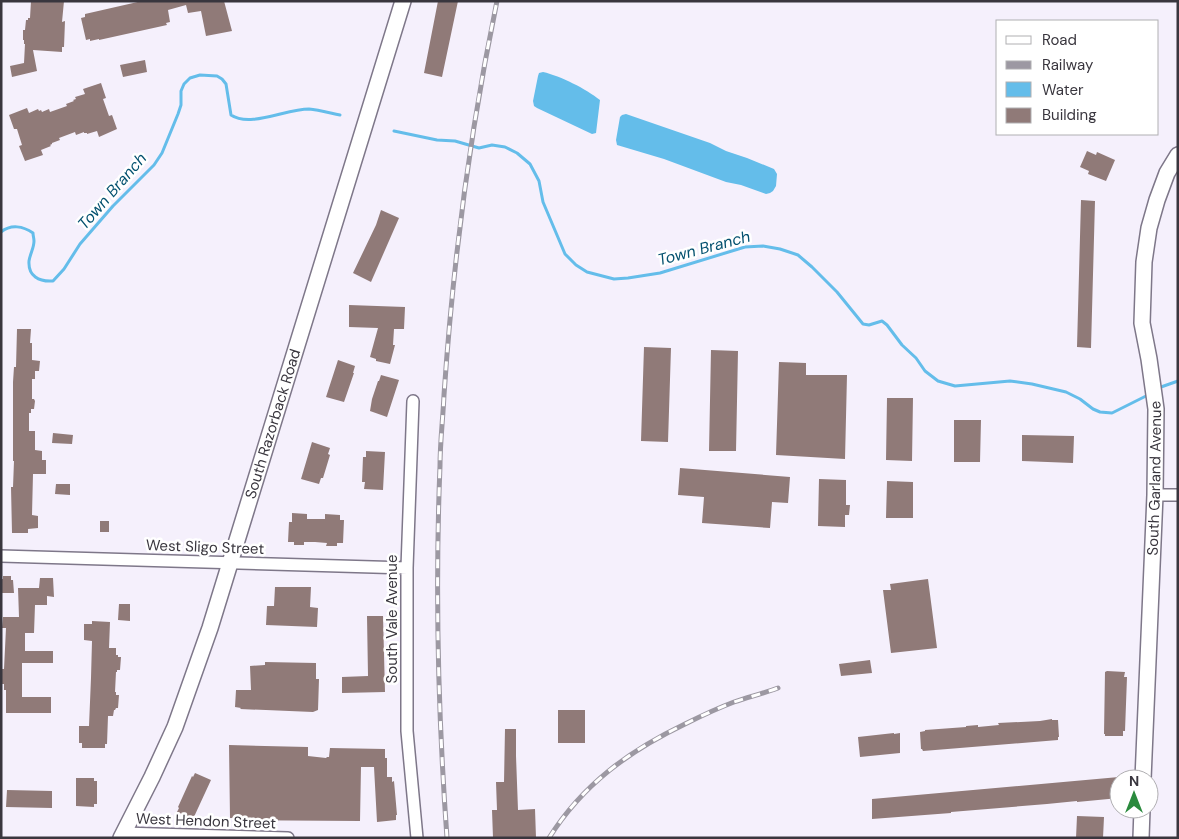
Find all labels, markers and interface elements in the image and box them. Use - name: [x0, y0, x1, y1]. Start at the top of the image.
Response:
- legend: [996, 20, 1159, 135]
- text: Road: [1042, 30, 1077, 50]
- text: Railway: [1042, 55, 1094, 75]
- text: Water: [1042, 80, 1084, 100]
- text: Building: [1042, 105, 1097, 125]
- water label: Town Branch: [73, 148, 151, 234]
- water label: Town Branch: [655, 226, 753, 270]
- street label: South Razorback Road: [240, 347, 305, 501]
- street label: South Garland Avenue: [1142, 400, 1166, 556]
- street label: West Sligo Street: [145, 535, 265, 559]
- street label: South Vale Avenue: [382, 555, 402, 683]
- north arrow: [1109, 769, 1159, 819]
- text: N: [1129, 772, 1139, 790]
- street label: West Hendon Street: [136, 809, 276, 833]

